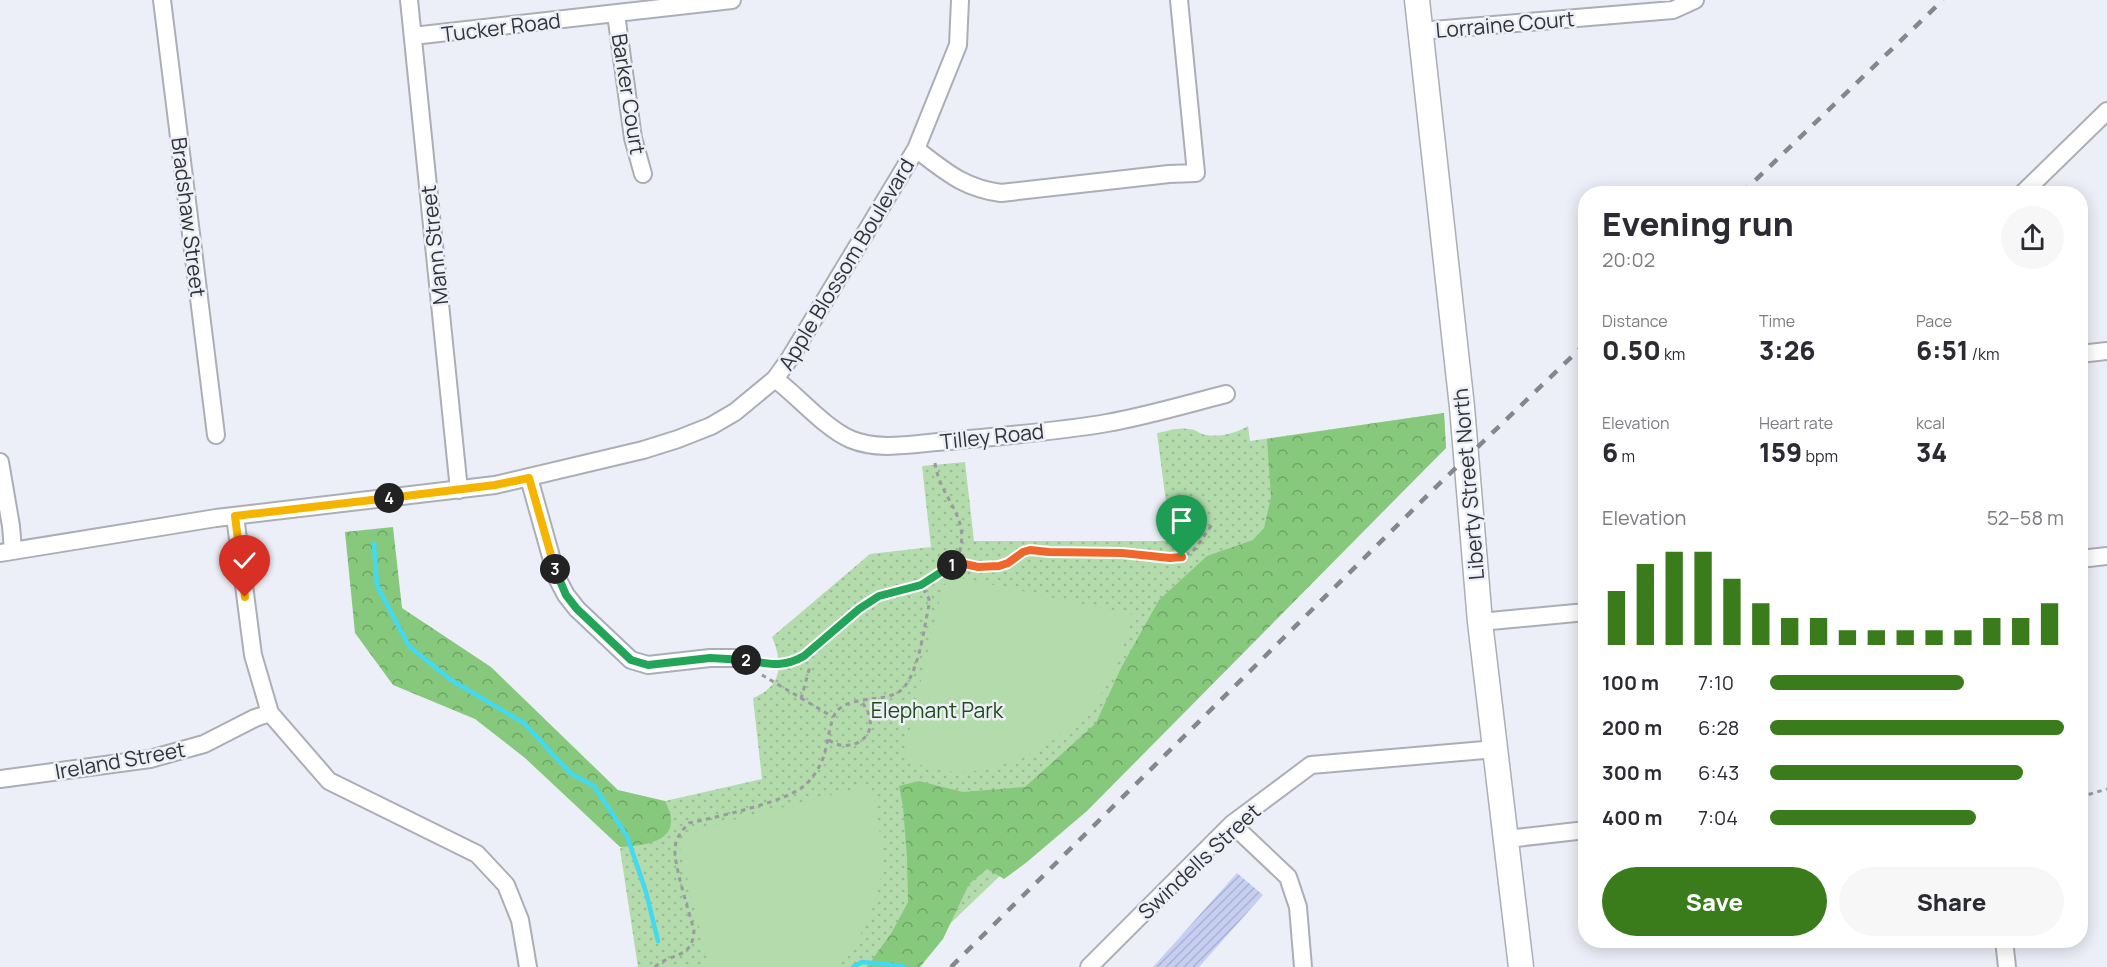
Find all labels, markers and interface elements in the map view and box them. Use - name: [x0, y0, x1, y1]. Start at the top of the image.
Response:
- street label: Lorraine Court: [1434, 4, 1576, 44]
- street label: Tucker Road: [440, 6, 562, 48]
- street label: Barker Court: [606, 31, 652, 157]
- street label: Bradshaw Street: [165, 135, 213, 299]
- street label: Apple Blossom Boulevard: [772, 153, 920, 375]
- street label: Mann Street: [414, 184, 454, 306]
- text: Evening run: [1602, 201, 1794, 246]
- button: share: [2001, 206, 2064, 269]
- text: 20:02: [1602, 246, 1655, 273]
- text: Distance: [1602, 310, 1668, 332]
- text: Time: [1759, 310, 1795, 332]
- text: Pace: [1916, 310, 1952, 332]
- text: 0.50: [1602, 332, 1661, 368]
- text: 3:26: [1759, 332, 1816, 368]
- text: 6:51: [1916, 332, 1969, 368]
- text: km: [1661, 343, 1685, 365]
- text: /km: [1969, 343, 1999, 365]
- street label: Liberty Street North: [1446, 387, 1490, 581]
- text: Elevation: [1602, 412, 1670, 434]
- text: Heart rate: [1759, 412, 1833, 434]
- text: kcal: [1916, 412, 1945, 434]
- street label: Tilley Road: [939, 417, 1045, 455]
- text: 6: [1602, 434, 1618, 470]
- text: 159: [1759, 434, 1802, 470]
- text: 34: [1916, 434, 1947, 470]
- text: m: [1618, 445, 1635, 467]
- text: bpm: [1802, 445, 1838, 467]
- pin: 4: [374, 483, 404, 513]
- text: 4: [384, 487, 394, 509]
- pin: [1156, 495, 1207, 557]
- icon: arrive: [1165, 504, 1198, 537]
- text: Elevation: [1602, 504, 1686, 531]
- text: 52–58 m: [1987, 504, 2064, 531]
- pin: [219, 535, 270, 597]
- icon: check: [228, 544, 261, 577]
- pin: 1: [937, 550, 967, 580]
- pin: 3: [540, 554, 570, 584]
- text: 1: [948, 554, 956, 576]
- text: 3: [550, 558, 560, 580]
- pin: 2: [731, 645, 761, 675]
- text: 2: [741, 649, 751, 671]
- text: 100 m: [1602, 669, 1659, 696]
- text: 7:10: [1698, 669, 1734, 696]
- park label: Elephant Park: [871, 696, 1004, 724]
- text: 200 m: [1602, 714, 1662, 741]
- text: 6:28: [1698, 714, 1739, 741]
- street label: Ireland Street: [53, 735, 187, 785]
- text: 300 m: [1602, 759, 1662, 786]
- text: 6:43: [1698, 759, 1739, 786]
- street label: Swindells Street: [1132, 797, 1266, 925]
- text: 400 m: [1602, 804, 1662, 831]
- text: 7:04: [1698, 804, 1738, 831]
- button: Save: [1602, 867, 1827, 936]
- button: Share: [1839, 867, 2064, 936]

